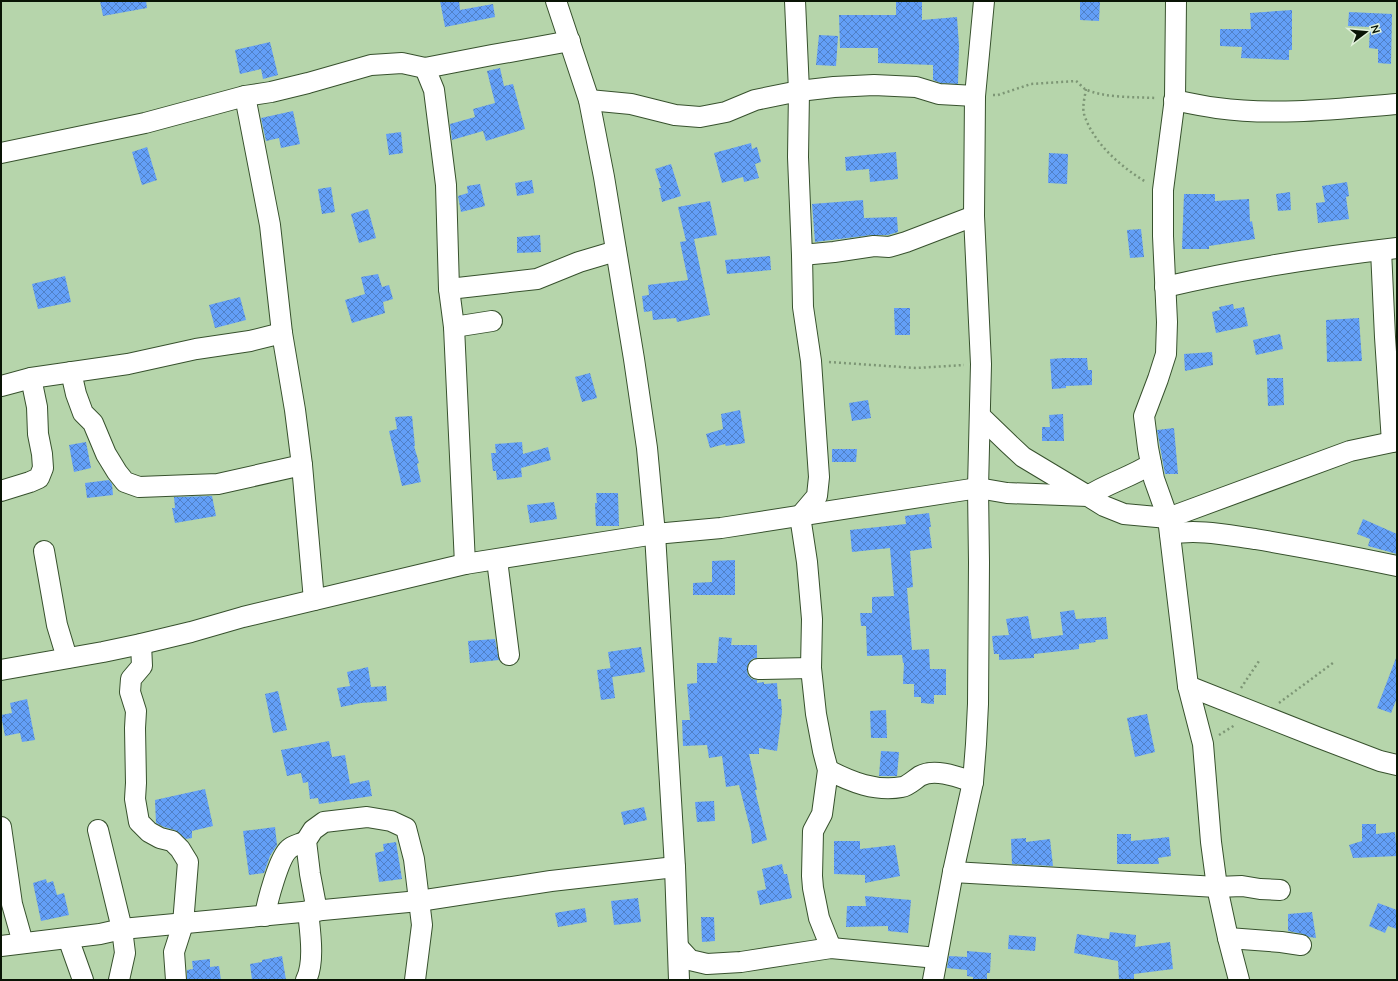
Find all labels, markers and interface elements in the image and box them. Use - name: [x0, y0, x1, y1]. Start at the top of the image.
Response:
- north arrow: [1346, 12, 1386, 52]
- text: N: [1368, 23, 1383, 35]

